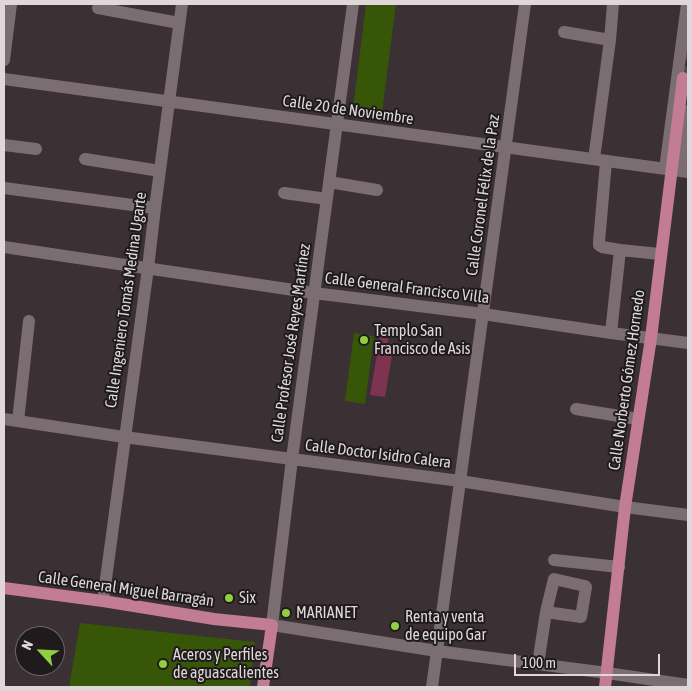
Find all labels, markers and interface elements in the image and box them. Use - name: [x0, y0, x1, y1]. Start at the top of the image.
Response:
- street label: Calle 20 de Noviembre: [281, 91, 415, 129]
- street label: Calle Coronel Félix de la Paz: [462, 113, 504, 277]
- street label: Calle Ingeniero Tomás Medina Ugarte: [101, 191, 151, 409]
- street label: Calle Profesor José Reyes Martínez: [268, 242, 314, 444]
- street label: Calle General Francisco Villa: [324, 268, 490, 308]
- street label: Calle Norberto Gómez Hornedo: [605, 289, 649, 471]
- place label: Templo San Francisco de Asis: [374, 321, 470, 359]
- marker: Templo San Francisco de Asis: [358, 334, 370, 346]
- street label: Calle Doctor Isidro Calera: [304, 436, 452, 472]
- street label: Calle General Miguel Barragán: [37, 567, 215, 611]
- place label: Six: [239, 588, 256, 608]
- marker: Six: [223, 592, 235, 604]
- place label: MARIANET: [296, 603, 358, 623]
- marker: MARIANET: [280, 607, 292, 619]
- place label: Renta y venta de equipo Gar: [405, 607, 486, 645]
- marker: Renta y venta de equipo Gar: [389, 620, 401, 632]
- north arrow: [15, 626, 65, 676]
- text: N: [18, 638, 36, 652]
- scale bar: [517, 644, 663, 676]
- place label: Aceros y Perfiles de aguascalientes: [173, 645, 279, 683]
- text: 100 m: [522, 654, 556, 671]
- marker: Aceros y Perfiles de aguascalientes: [157, 658, 169, 670]

